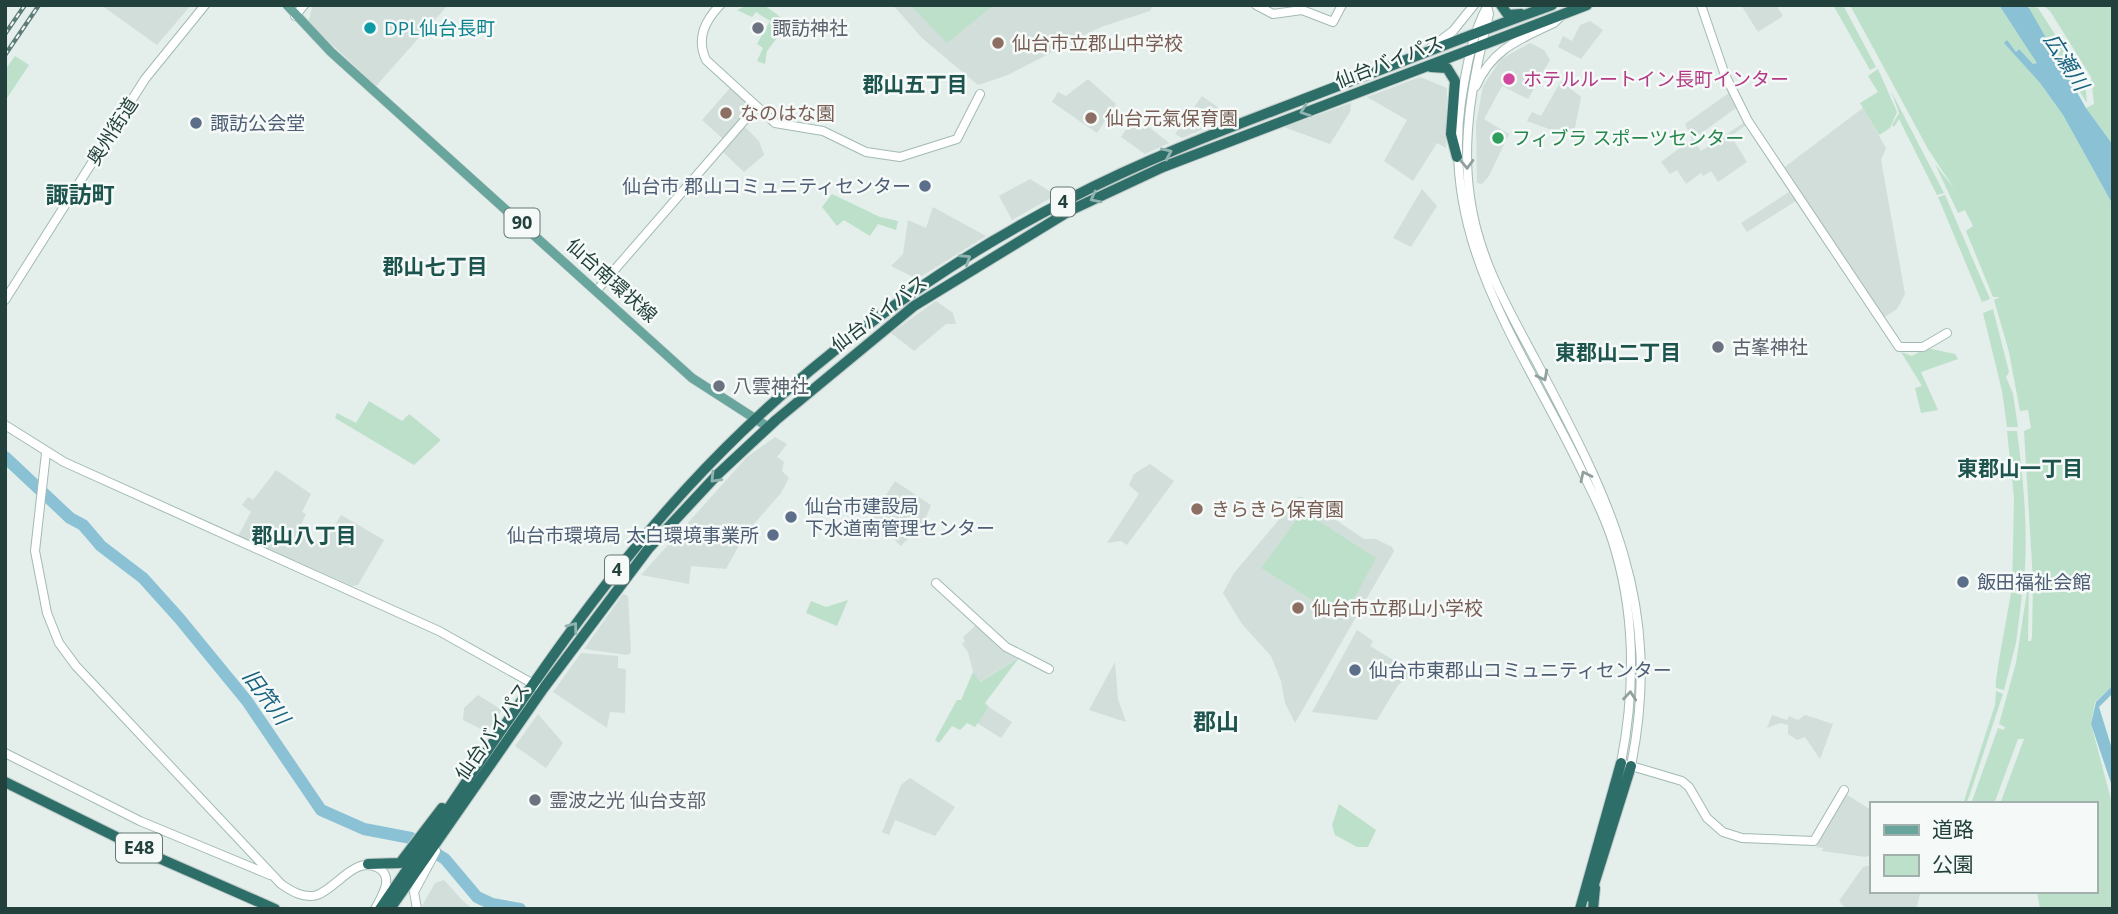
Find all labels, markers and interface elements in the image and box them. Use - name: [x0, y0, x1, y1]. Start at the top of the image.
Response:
- place label: DPL仙台長町: [384, 15, 495, 41]
- place label: 諏訪神社: [772, 15, 848, 41]
- marker: DPL仙台長町: [362, 20, 378, 36]
- marker: 諏訪神社: [750, 20, 766, 36]
- water label: 広瀬川: [2038, 27, 2096, 97]
- street label: 仙台バイパス: [1331, 29, 1447, 93]
- place label: 仙台市立郡山中学校: [1012, 30, 1183, 56]
- marker: 仙台市立郡山中学校: [990, 35, 1006, 51]
- place label: ホテルルートイン長町インター: [1523, 66, 1789, 92]
- district label: 郡山五丁目: [863, 70, 968, 98]
- marker: ホテルルートイン長町インター: [1501, 71, 1517, 87]
- street label: 奥州街道: [80, 92, 144, 170]
- place label: なのはな園: [740, 100, 835, 126]
- one-way arrow: [1300, 102, 1312, 116]
- marker: なのはな園: [718, 105, 734, 121]
- place label: 仙台元氣保育園: [1105, 105, 1238, 131]
- place label: 諏訪公会堂: [210, 110, 305, 136]
- marker: 仙台元氣保育園: [1083, 110, 1099, 126]
- marker: 諏訪公会堂: [188, 115, 204, 131]
- place label: フィブラ スポーツセンター: [1512, 125, 1744, 151]
- marker: フィブラ スポーツセンター: [1490, 130, 1506, 146]
- one-way arrow: [1160, 147, 1173, 161]
- one-way arrow: [1460, 159, 1475, 170]
- place label: 仙台市 郡山コミュニティセンター: [622, 173, 911, 199]
- district label: 諏訪町: [46, 178, 115, 210]
- marker: 仙台市 郡山コミュニティセンター: [917, 178, 933, 194]
- road number: 4: [1051, 188, 1075, 216]
- one-way arrow: [1090, 189, 1102, 203]
- road number: 90: [504, 208, 540, 238]
- street label: 仙台南環状線: [561, 232, 663, 328]
- district label: 郡山七丁目: [383, 252, 488, 280]
- one-way arrow: [959, 254, 972, 267]
- street label: 仙台バイパス: [826, 268, 932, 358]
- place label: 古峯神社: [1732, 334, 1808, 360]
- district label: 東郡山二丁目: [1555, 338, 1681, 366]
- marker: 古峯神社: [1710, 339, 1726, 355]
- one-way arrow: [1535, 368, 1549, 381]
- place label: 八雲神社: [733, 373, 809, 399]
- marker: 八雲神社: [711, 378, 727, 394]
- district label: 東郡山一丁目: [1957, 454, 2083, 482]
- one-way arrow: [710, 469, 723, 482]
- one-way arrow: [1579, 471, 1593, 483]
- place label: 仙台市建設局 下水道南管理センター: [805, 493, 995, 541]
- place label: きらきら保育園: [1211, 496, 1344, 522]
- marker: きらきら保育園: [1189, 501, 1205, 517]
- marker: 仙台市建設局 下水道南管理センター: [783, 509, 799, 525]
- district label: 郡山八丁目: [252, 521, 357, 549]
- place label: 仙台市環境局 太白環境事業所: [507, 522, 759, 548]
- marker: 仙台市環境局 太白環境事業所: [765, 527, 781, 543]
- road number: 4: [605, 556, 629, 584]
- place label: 飯田福祉会館: [1977, 569, 2091, 595]
- marker: 飯田福祉会館: [1955, 574, 1971, 590]
- place label: 仙台市立郡山小学校: [1312, 595, 1483, 621]
- marker: 仙台市立郡山小学校: [1290, 600, 1306, 616]
- one-way arrow: [565, 623, 578, 635]
- place label: 仙台市東郡山コミュニティセンター: [1369, 657, 1672, 683]
- marker: 仙台市東郡山コミュニティセンター: [1347, 662, 1363, 678]
- water label: 旧笊川: [237, 663, 298, 732]
- street label: 仙台バイパス: [449, 677, 535, 785]
- one-way arrow: [1622, 690, 1637, 701]
- district label: 郡山: [1193, 705, 1239, 737]
- place label: 霊波之光 仙台支部: [549, 787, 706, 813]
- marker: 霊波之光 仙台支部: [527, 792, 543, 808]
- legend: [1870, 802, 2097, 893]
- text: 道路: [1932, 815, 1974, 843]
- road number: E48: [116, 834, 162, 862]
- text: 公園: [1932, 850, 1974, 878]

